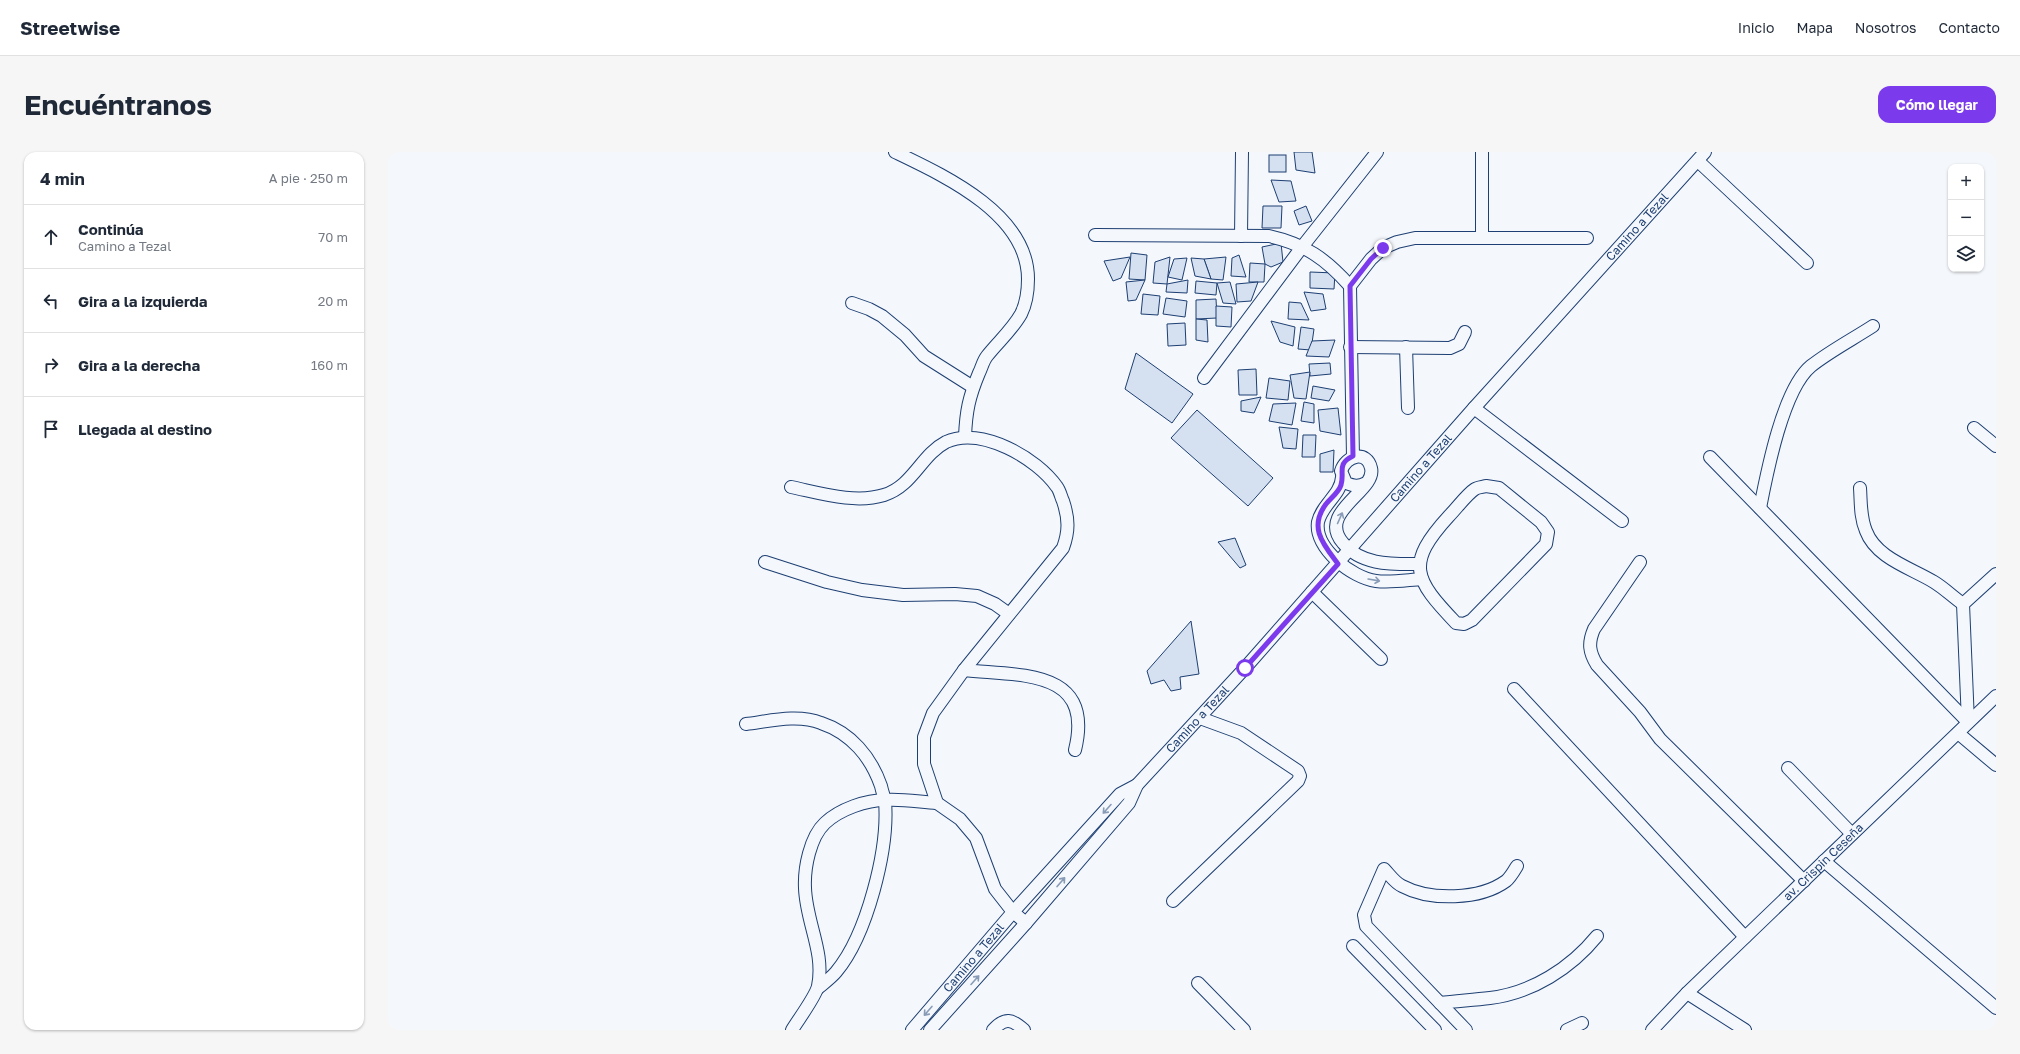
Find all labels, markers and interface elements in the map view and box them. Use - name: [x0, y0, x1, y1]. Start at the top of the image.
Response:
- text: Streetwise: [20, 16, 120, 39]
- text: Inicio: [1738, 19, 1774, 36]
- text: Mapa: [1796, 19, 1833, 36]
- text: Nosotros: [1855, 19, 1916, 36]
- text: Contacto: [1938, 19, 2000, 36]
- button: Cómo llegar: [1878, 86, 1996, 123]
- text: Encuéntranos: [24, 88, 212, 121]
- map controls: [1948, 164, 1984, 272]
- button: +: [1948, 164, 1984, 200]
- text: 4 min: [40, 168, 85, 189]
- text: A pie · 250 m: [269, 170, 348, 186]
- street label: Camino a Tezal: [1602, 190, 1671, 264]
- button: −: [1948, 200, 1984, 236]
- text: Continúa: [78, 220, 144, 238]
- icon: ahead: [40, 226, 62, 248]
- text: 70 m: [318, 229, 348, 245]
- button: layers: [1948, 236, 1984, 272]
- text: Camino a Tezal: [78, 238, 171, 254]
- route end: [1374, 239, 1392, 257]
- icon: left: [40, 290, 62, 312]
- text: Gira a la izquierda: [78, 292, 208, 310]
- text: 20 m: [318, 293, 348, 309]
- icon: right: [40, 354, 62, 376]
- text: Gira a la derecha: [78, 356, 200, 374]
- text: 160 m: [311, 357, 348, 373]
- icon: arrive: [40, 418, 62, 440]
- text: Llegada al destino: [78, 420, 212, 438]
- street label: Camino a Tezal: [1386, 430, 1455, 505]
- one-way arrow: [1336, 512, 1344, 524]
- one-way arrow: [1367, 576, 1380, 584]
- route start: [1236, 659, 1254, 677]
- street label: Camino a Tezal: [1162, 682, 1232, 756]
- one-way arrow: [1103, 803, 1112, 813]
- street label: av. Crispin Ceseña: [1780, 820, 1866, 904]
- one-way arrow: [1056, 877, 1065, 888]
- street label: Camino a Tezal: [940, 920, 1007, 995]
- one-way arrow: [970, 975, 980, 985]
- one-way arrow: [924, 1005, 933, 1016]

